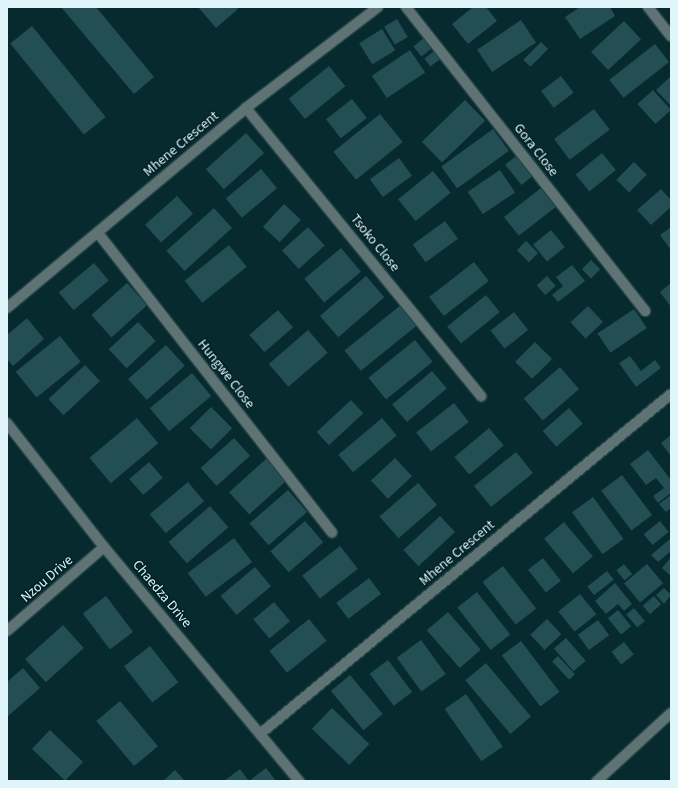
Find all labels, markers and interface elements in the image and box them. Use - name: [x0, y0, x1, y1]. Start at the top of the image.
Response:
- street label: Mhene Crescent: [140, 108, 222, 180]
- street label: Gora Close: [510, 120, 562, 180]
- street label: Tsoko Close: [347, 211, 403, 275]
- street label: Hungwe Close: [194, 336, 258, 412]
- street label: Mhene Crescent: [416, 517, 498, 589]
- street label: Nzou Drive: [18, 552, 76, 606]
- street label: Chaedza Drive: [129, 557, 195, 631]

